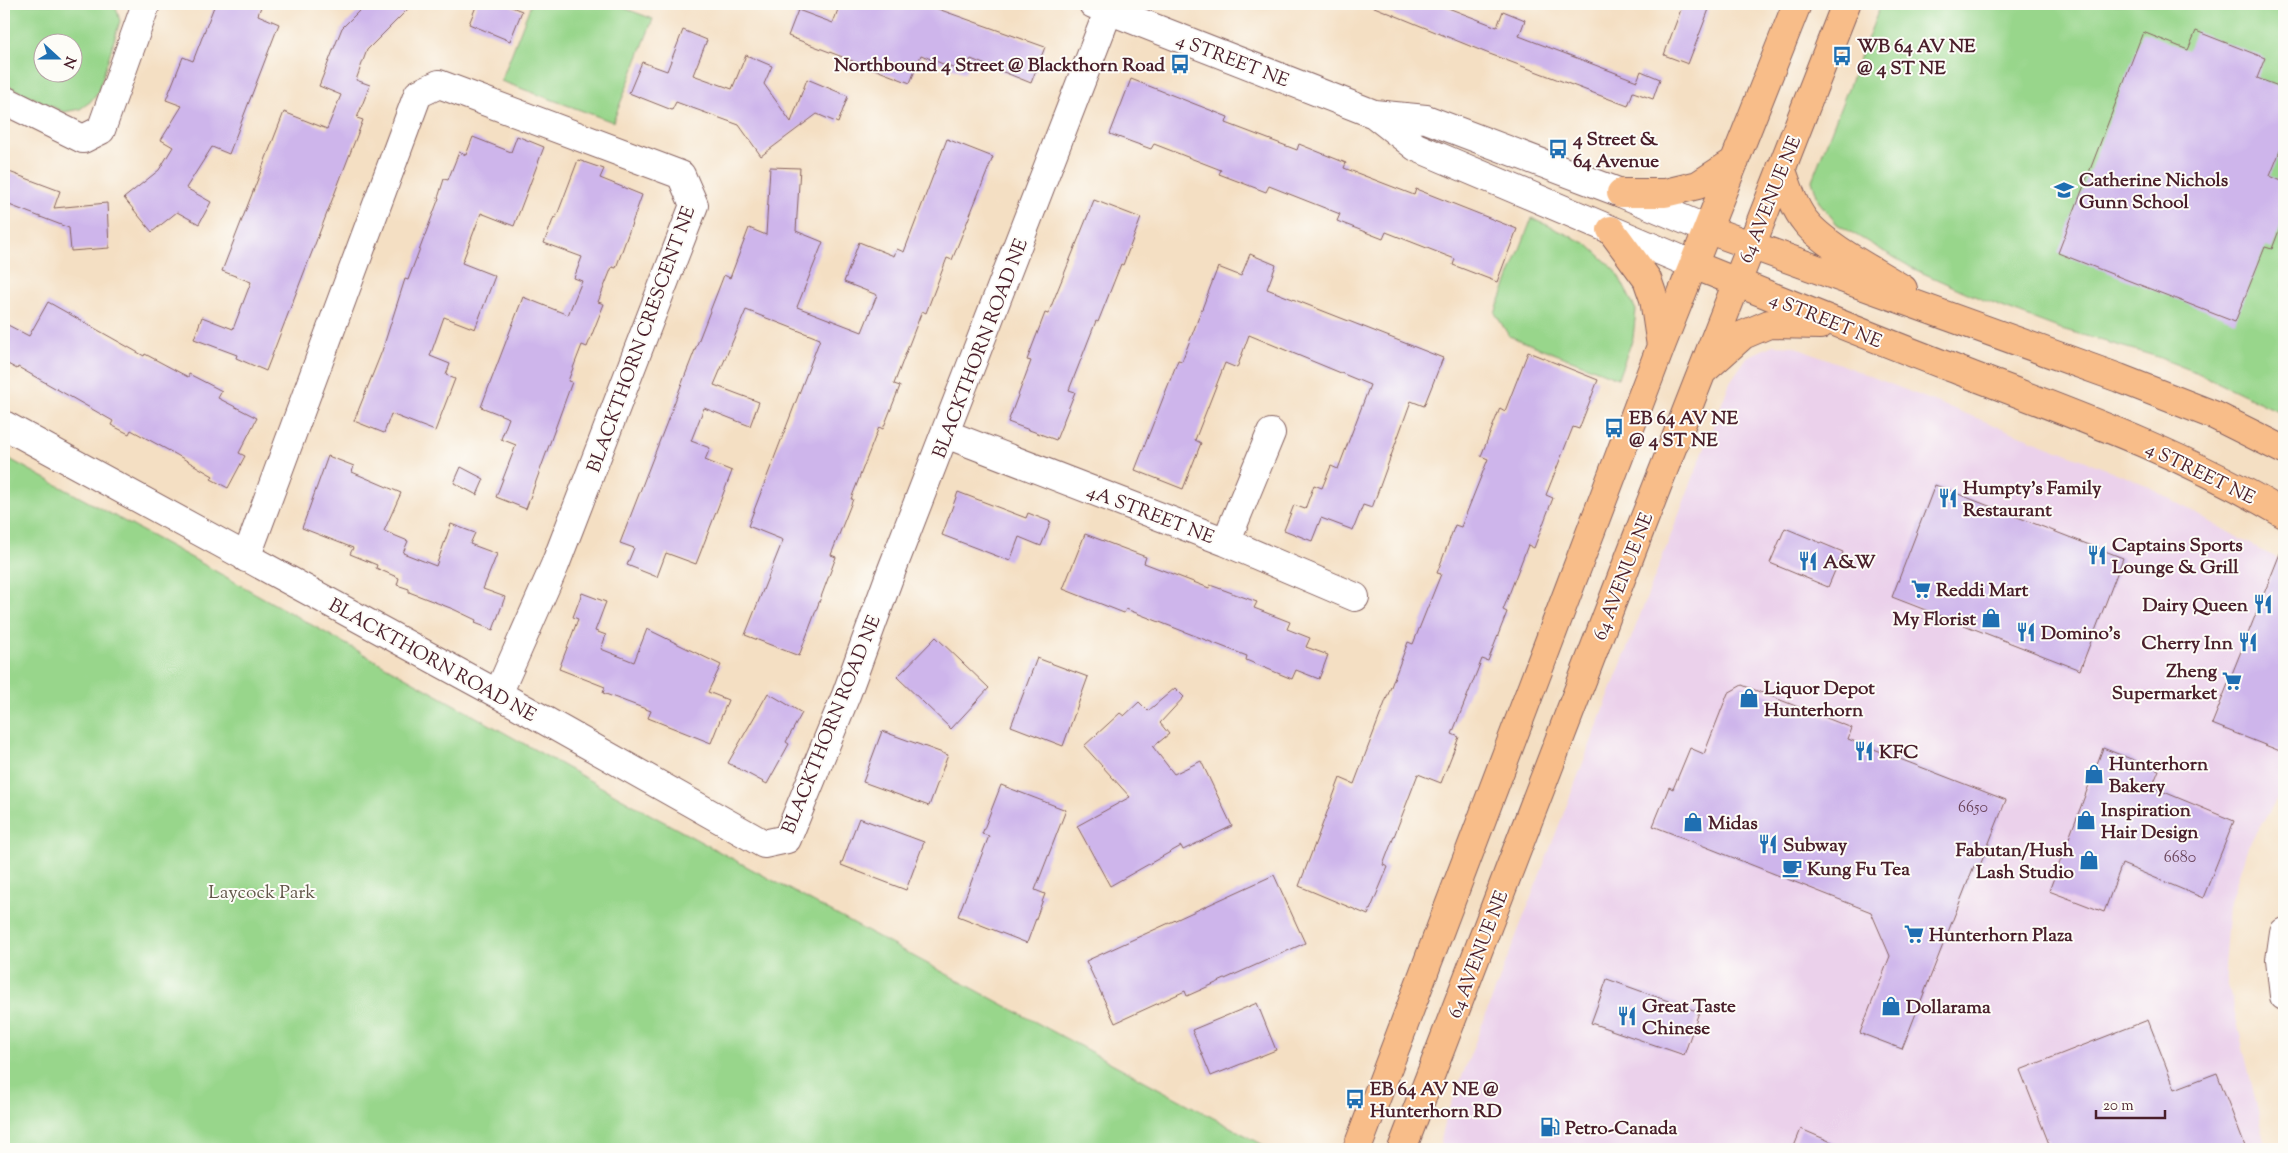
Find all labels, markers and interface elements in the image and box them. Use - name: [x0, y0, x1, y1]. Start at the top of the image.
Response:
- street label: 4 STREET NE: [1172, 27, 1293, 95]
- north arrow: [32, 32, 82, 82]
- place label: WB 64 AV NE @ 4 ST NE: [1857, 34, 1976, 83]
- bus stop icon: WB 64 AV NE @ 4 ST NE: [1831, 45, 1853, 67]
- text: N: [57, 53, 80, 71]
- place label: Northbound 4 Street @ Blackthorn Road: [834, 53, 1165, 80]
- bus stop icon: Northbound 4 Street @ Blackthorn Road: [1169, 53, 1191, 75]
- place label: 4 Street & 64 Avenue: [1572, 127, 1659, 176]
- street label: 64 AVENUE NE: [1734, 132, 1809, 268]
- bus stop icon: 4 Street & 64 Avenue: [1547, 138, 1569, 160]
- place label: Catherine Nichols Gunn School: [2079, 168, 2229, 217]
- school or university icon: Catherine Nichols Gunn School: [2053, 179, 2075, 201]
- street label: BLACKTHORN CRESCENT NE: [581, 202, 703, 477]
- street label: BLACKTHORN ROAD NE: [927, 235, 1036, 463]
- street label: 4 STREET NE: [1765, 287, 1886, 356]
- place label: EB 64 AV NE @ 4 ST NE: [1629, 406, 1738, 455]
- bus stop icon: EB 64 AV NE @ 4 ST NE: [1603, 417, 1625, 439]
- street label: 4 STREET NE: [2141, 436, 2260, 513]
- place label: Humpty's Family Restaurant: [1963, 476, 2102, 525]
- street label: 4A STREET NE: [1083, 479, 1218, 552]
- restaurant icon: Humpty's Family Restaurant: [1937, 487, 1959, 509]
- street label: 64 AVENUE NE: [1588, 509, 1661, 645]
- place label: Captains Sports Lounge & Grill: [2112, 533, 2243, 582]
- restaurant icon: Captains Sports Lounge & Grill: [2086, 544, 2108, 566]
- restaurant icon: A&W: [1797, 550, 1819, 572]
- place label: A&W: [1823, 550, 1876, 577]
- supermarket icon: Reddi Mart: [1910, 578, 1932, 600]
- place label: Reddi Mart: [1936, 578, 2029, 605]
- street label: BLACKTHORN ROAD NE: [323, 593, 541, 730]
- place label: Dairy Queen: [2142, 593, 2249, 620]
- restaurant icon: Dairy Queen: [2252, 593, 2274, 615]
- place label: My Florist: [1893, 607, 1977, 634]
- shop icon: My Florist: [1980, 607, 2002, 629]
- street label: BLACKTHORN ROAD NE: [776, 611, 889, 838]
- restaurant icon: Domino's: [2015, 621, 2037, 643]
- place label: Domino's: [2041, 621, 2121, 648]
- place label: Cherry Inn: [2141, 631, 2234, 658]
- restaurant icon: Cherry Inn: [2237, 631, 2259, 653]
- place label: Zheng Supermarket: [2112, 659, 2218, 708]
- supermarket icon: Zheng Supermarket: [2221, 670, 2243, 692]
- place label: Liquor Depot Hunterhorn: [1764, 676, 1875, 725]
- shop icon: Liquor Depot Hunterhorn: [1738, 687, 1760, 709]
- restaurant icon: KFC: [1853, 740, 1875, 762]
- place label: KFC: [1879, 740, 1919, 767]
- place label: Hunterhorn Bakery: [2109, 752, 2209, 801]
- shop icon: Hunterhorn Bakery: [2083, 763, 2105, 785]
- house number: 6650: [1958, 797, 1988, 820]
- place label: Inspiration Hair Design: [2101, 798, 2199, 847]
- shop icon: Inspiration Hair Design: [2075, 809, 2097, 831]
- shop icon: Midas: [1682, 811, 1704, 833]
- place label: Midas: [1708, 811, 1758, 838]
- restaurant icon: Subway: [1757, 833, 1779, 855]
- place label: Subway: [1783, 833, 1848, 860]
- place label: Fabutan/Hush Lash Studio: [1955, 838, 2075, 887]
- house number: 6680: [2164, 847, 2196, 870]
- shop icon: Fabutan/Hush Lash Studio: [2078, 849, 2100, 871]
- cafe icon: Kung Fu Tea: [1781, 857, 1803, 879]
- place label: Kung Fu Tea: [1807, 857, 1910, 884]
- park label: Laycock Park: [208, 880, 316, 907]
- street label: 64 AVENUE NE: [1443, 887, 1516, 1023]
- supermarket icon: Hunterhorn Plaza: [1903, 923, 1925, 945]
- place label: Hunterhorn Plaza: [1929, 923, 2073, 950]
- place label: Great Taste Chinese: [1642, 994, 1736, 1043]
- shop icon: Dollarama: [1880, 995, 1902, 1017]
- place label: Dollarama: [1906, 995, 1991, 1022]
- restaurant icon: Great Taste Chinese: [1616, 1005, 1638, 1027]
- place label: EB 64 AV NE @ Hunterhorn RD: [1370, 1077, 1502, 1126]
- bus stop icon: EB 64 AV NE @ Hunterhorn RD: [1344, 1088, 1366, 1110]
- scale bar: [2096, 1088, 2164, 1120]
- text: 20 m: [2103, 1096, 2134, 1117]
- fuel station icon: Petro-Canada: [1539, 1116, 1561, 1138]
- place label: Petro-Canada: [1565, 1116, 1677, 1143]

